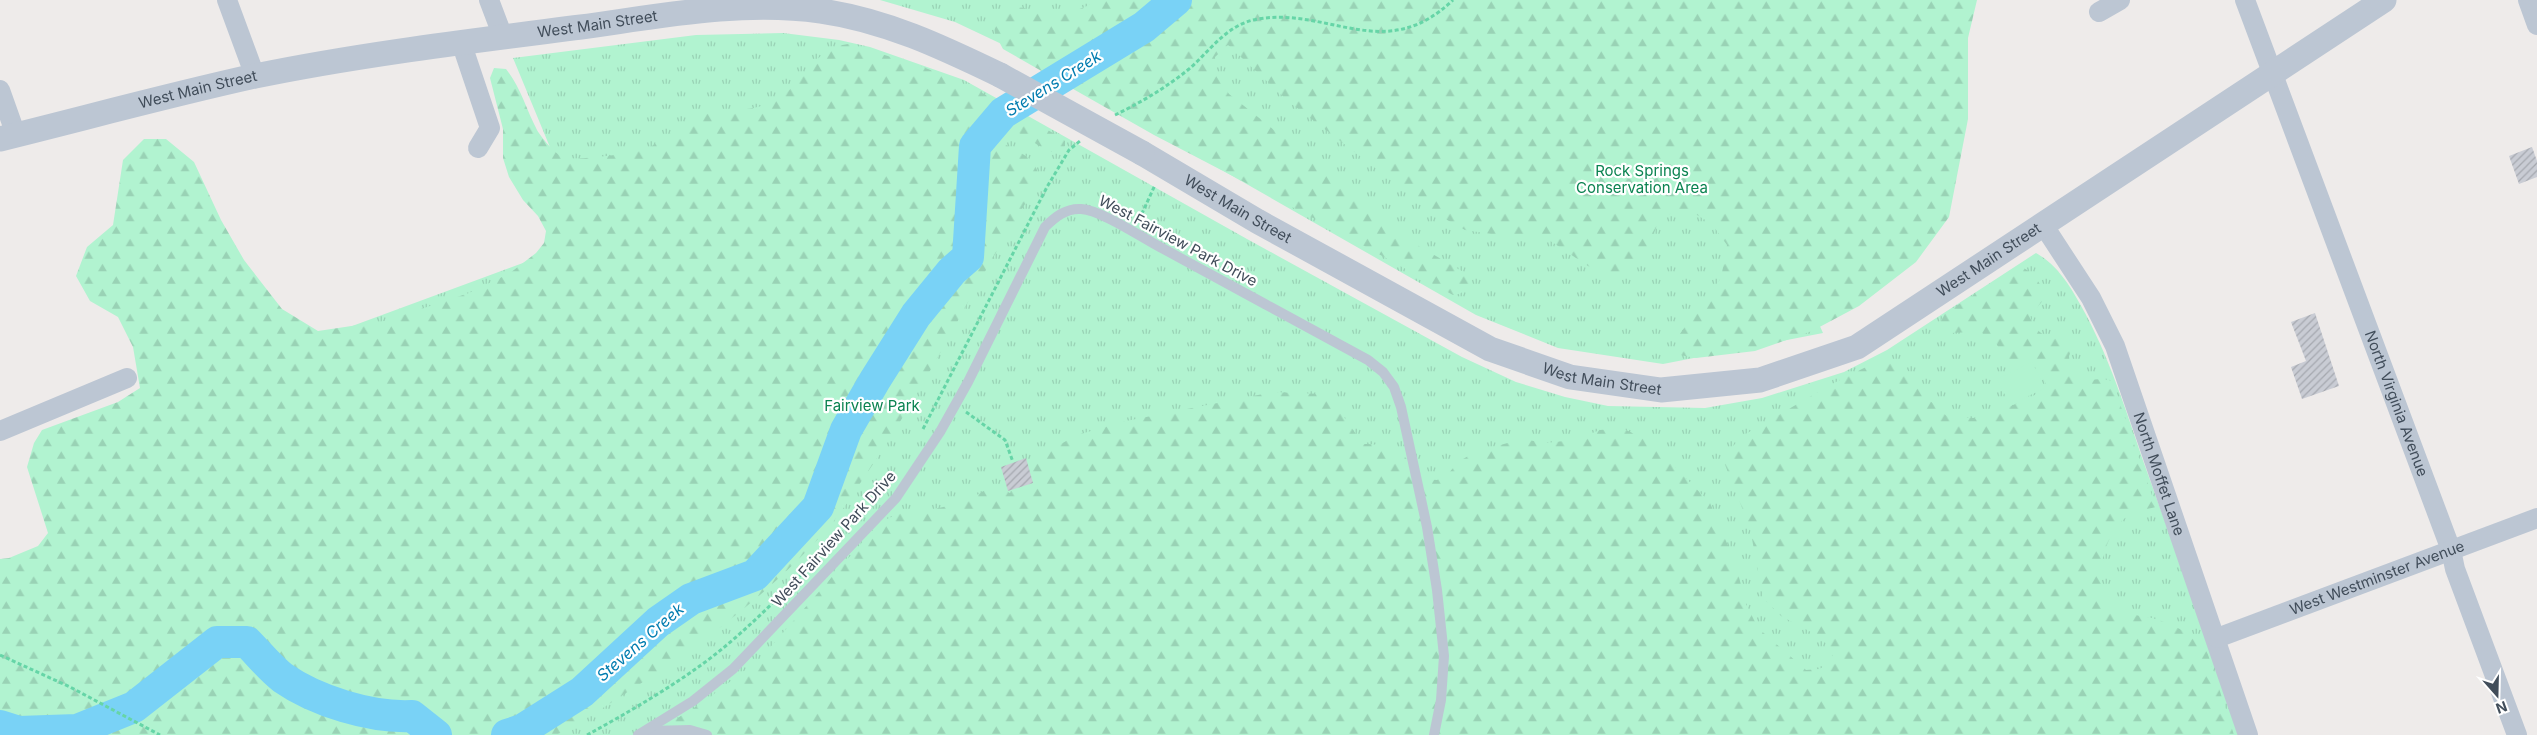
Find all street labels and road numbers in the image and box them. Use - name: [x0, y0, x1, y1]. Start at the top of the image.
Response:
- street label: West Main Street: [536, 6, 659, 41]
- street label: West Main Street: [137, 66, 259, 112]
- street label: West Main Street: [1181, 170, 1295, 247]
- street label: West Fairview Park Drive: [1096, 191, 1261, 290]
- street label: West Main Street: [1933, 219, 2044, 301]
- street label: North Virginia Avenue: [2361, 328, 2433, 479]
- street label: West Main Street: [1540, 358, 1663, 399]
- street label: North Moffet Lane: [2129, 410, 2189, 538]
- street label: West Fairview Park Drive: [767, 467, 900, 611]
- street label: West Westminster Avenue: [2287, 536, 2467, 619]

